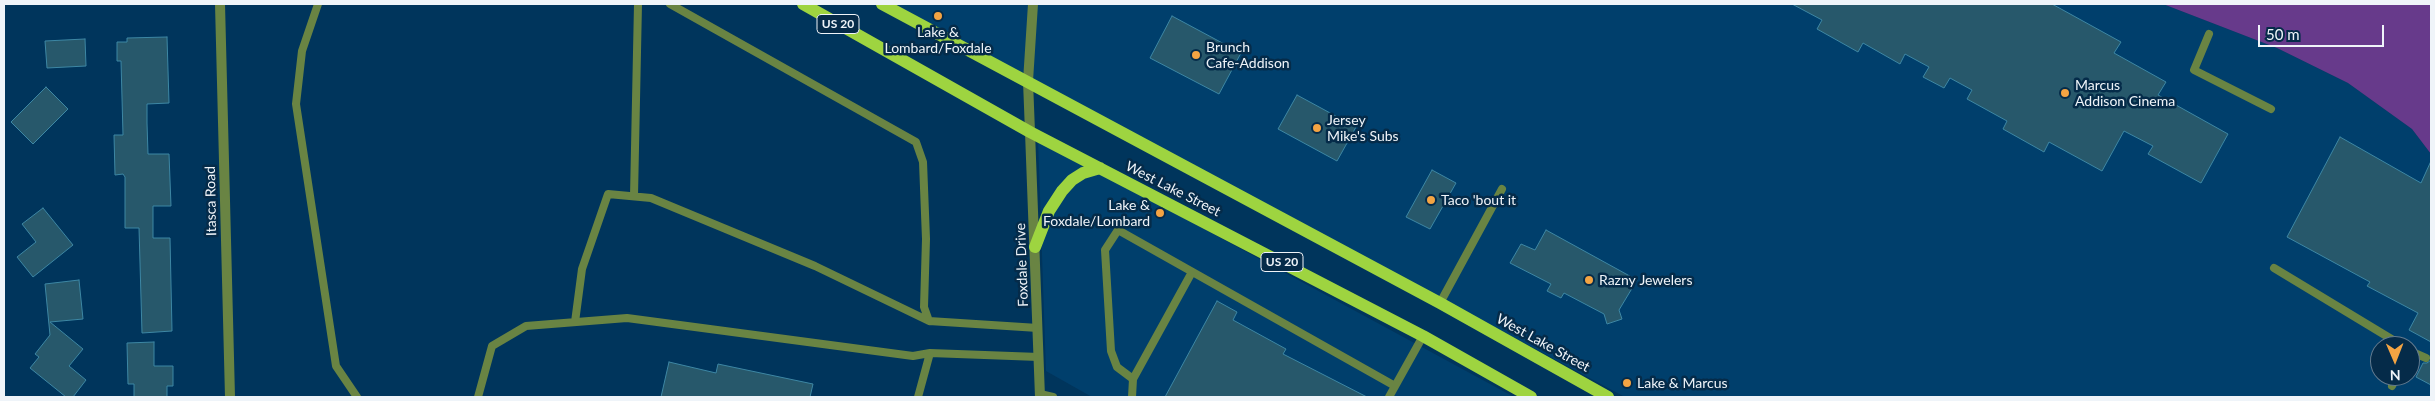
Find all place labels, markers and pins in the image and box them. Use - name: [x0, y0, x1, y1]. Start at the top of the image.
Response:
- marker: Lake & Lombard/Foxdale: [932, 10, 944, 22]
- place label: Lake & Lombard/Foxdale: [884, 24, 992, 56]
- place label: Brunch Cafe-Addison: [1206, 39, 1290, 72]
- marker: Brunch Cafe-Addison: [1190, 49, 1202, 61]
- place label: Marcus Addison Cinema: [2075, 77, 2175, 110]
- marker: Marcus Addison Cinema: [2059, 87, 2071, 99]
- place label: Jersey Mike's Subs: [1327, 112, 1399, 144]
- marker: Jersey Mike's Subs: [1311, 122, 1323, 134]
- place label: Taco 'bout it: [1441, 192, 1516, 208]
- marker: Taco 'bout it: [1425, 194, 1437, 206]
- place label: Lake & Foxdale/Lombard: [1043, 197, 1150, 230]
- marker: Lake & Foxdale/Lombard: [1154, 207, 1166, 219]
- place label: Razny Jewelers: [1599, 272, 1692, 288]
- marker: Razny Jewelers: [1583, 274, 1595, 286]
- place label: Lake & Marcus: [1637, 375, 1727, 391]
- marker: Lake & Marcus: [1621, 377, 1633, 389]

